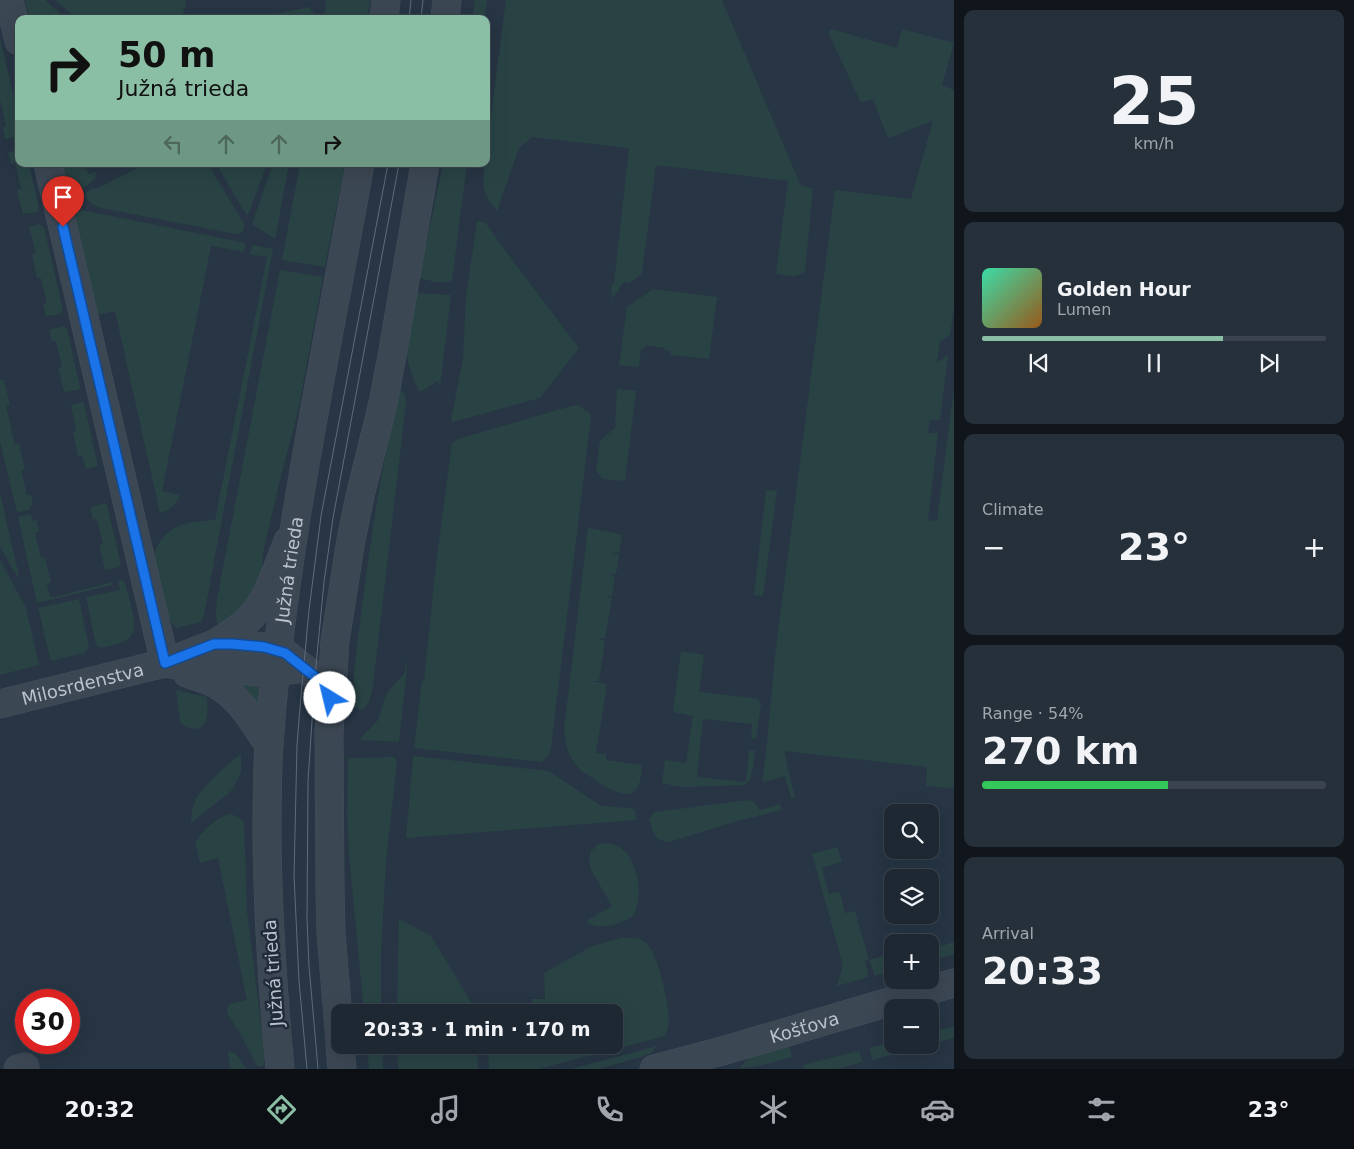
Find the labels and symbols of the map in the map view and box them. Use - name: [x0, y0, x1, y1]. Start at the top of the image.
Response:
- pin: [42, 176, 84, 227]
- street label: Južná trieda: [271, 515, 307, 625]
- street label: Milosrdenstva: [19, 658, 146, 709]
- position arrow: [303, 671, 355, 723]
- street label: Južná trieda: [259, 919, 287, 1028]
- speed limit sign: 30: [15, 989, 80, 1054]
- street label: Košťova: [767, 1007, 841, 1047]

